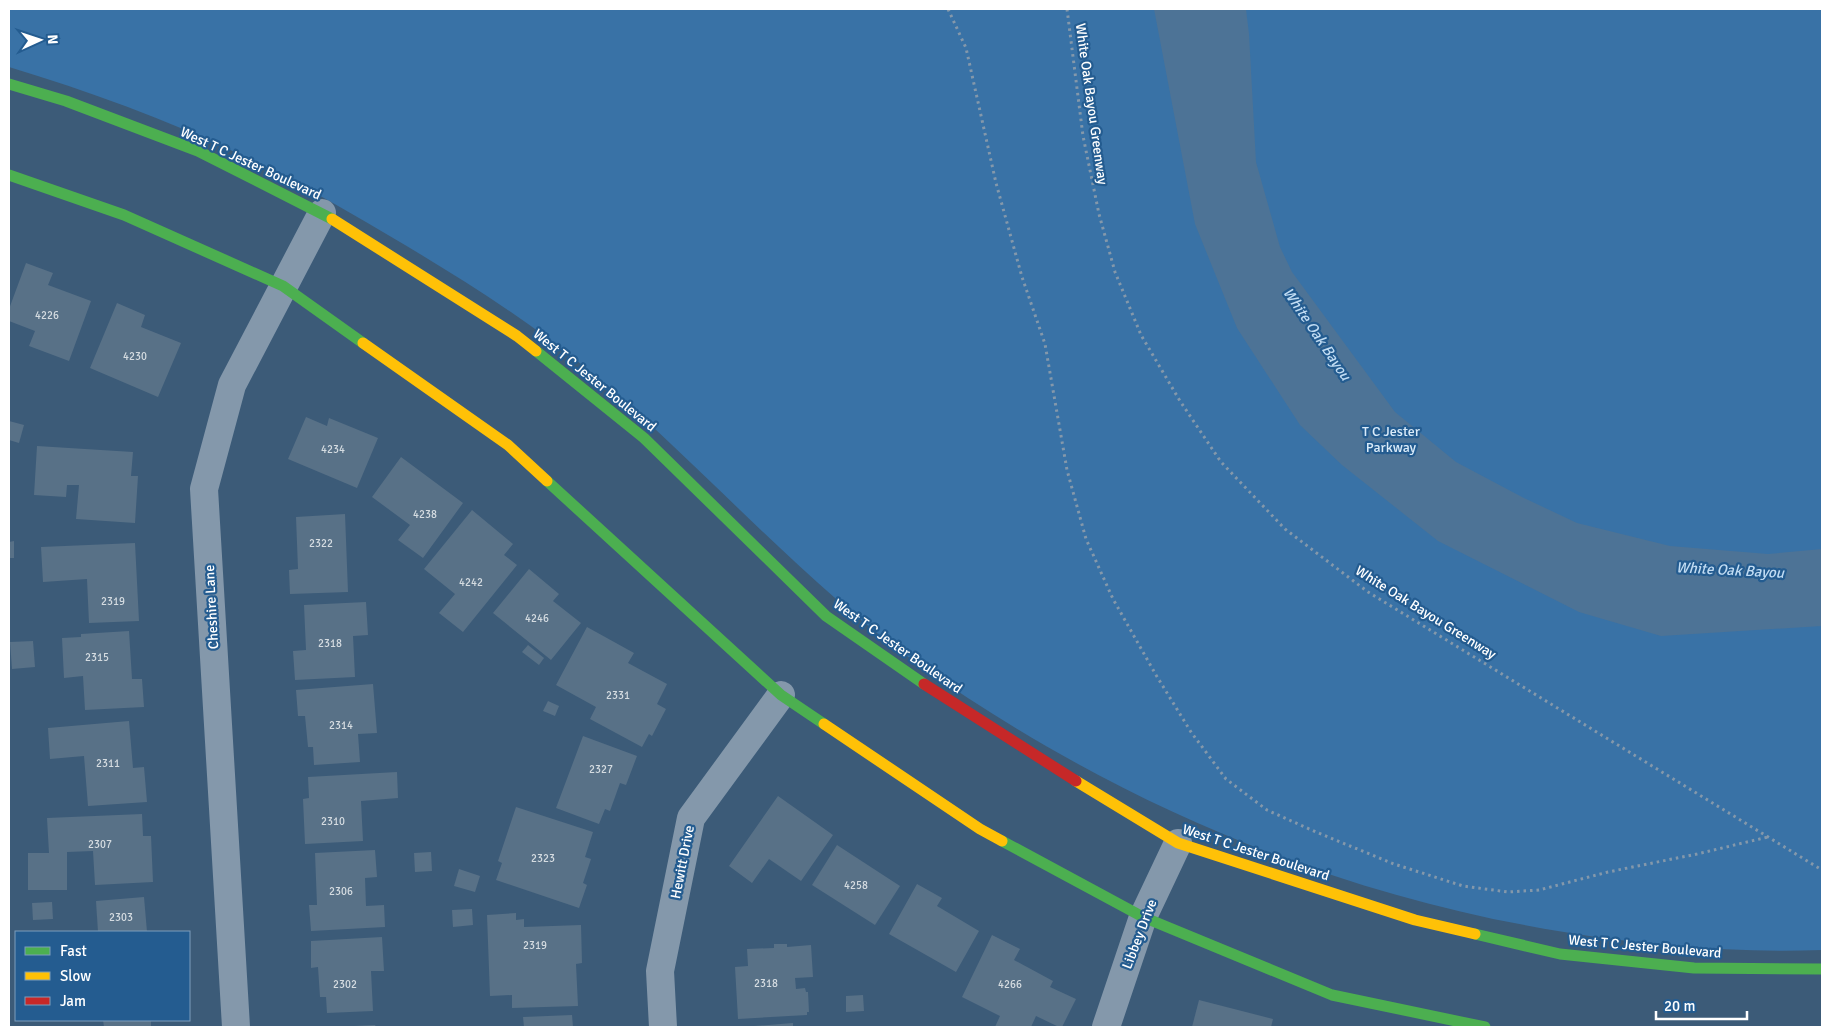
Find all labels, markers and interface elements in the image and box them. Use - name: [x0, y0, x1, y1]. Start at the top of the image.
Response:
- north arrow: [15, 15, 65, 65]
- street label: White Oak Bayou Greenway: [1072, 22, 1111, 186]
- text: N: [44, 34, 61, 45]
- street label: West T C Jester Boulevard: [178, 123, 324, 204]
- water label: White Oak Bayou: [1279, 284, 1355, 385]
- house number: 4226: [35, 309, 59, 322]
- street label: West T C Jester Boulevard: [530, 325, 660, 435]
- house number: 4230: [123, 350, 147, 363]
- park label: T C Jester Parkway: [1362, 423, 1421, 456]
- house number: 4234: [321, 443, 345, 456]
- house number: 4238: [413, 508, 437, 521]
- house number: 2322: [309, 537, 333, 550]
- water label: White Oak Bayou: [1675, 558, 1785, 582]
- street label: White Oak Bayou Greenway: [1352, 562, 1500, 663]
- street label: Cheshire Lane: [201, 564, 222, 650]
- house number: 4242: [459, 576, 483, 589]
- house number: 2319: [101, 595, 125, 608]
- street label: West T C Jester Boulevard: [830, 595, 965, 697]
- house number: 4246: [525, 612, 549, 625]
- house number: 2318: [318, 637, 342, 650]
- house number: 2315: [85, 651, 109, 664]
- house number: 2331: [606, 689, 630, 702]
- house number: 2314: [329, 719, 353, 732]
- house number: 2311: [96, 757, 120, 770]
- house number: 2327: [589, 763, 613, 776]
- house number: 2310: [321, 815, 345, 828]
- street label: West T C Jester Boulevard: [1180, 821, 1331, 884]
- street label: Hewitt Drive: [667, 824, 698, 900]
- house number: 2307: [88, 838, 112, 851]
- house number: 2323: [531, 852, 555, 865]
- house number: 4258: [844, 879, 868, 892]
- house number: 2306: [329, 885, 353, 898]
- street label: Libbey Drive: [1118, 897, 1161, 971]
- house number: 2303: [109, 911, 133, 924]
- legend: [15, 931, 190, 1021]
- street label: West T C Jester Boulevard: [1568, 931, 1722, 962]
- house number: 2319: [523, 939, 547, 952]
- text: Fast: [60, 942, 87, 960]
- text: Slow: [60, 967, 91, 985]
- house number: 2318: [754, 977, 778, 990]
- house number: 2302: [333, 978, 357, 991]
- house number: 4266: [998, 978, 1022, 991]
- scale bar: [1656, 988, 1747, 1020]
- text: Jam: [60, 992, 86, 1010]
- text: 20 m: [1664, 997, 1695, 1015]

